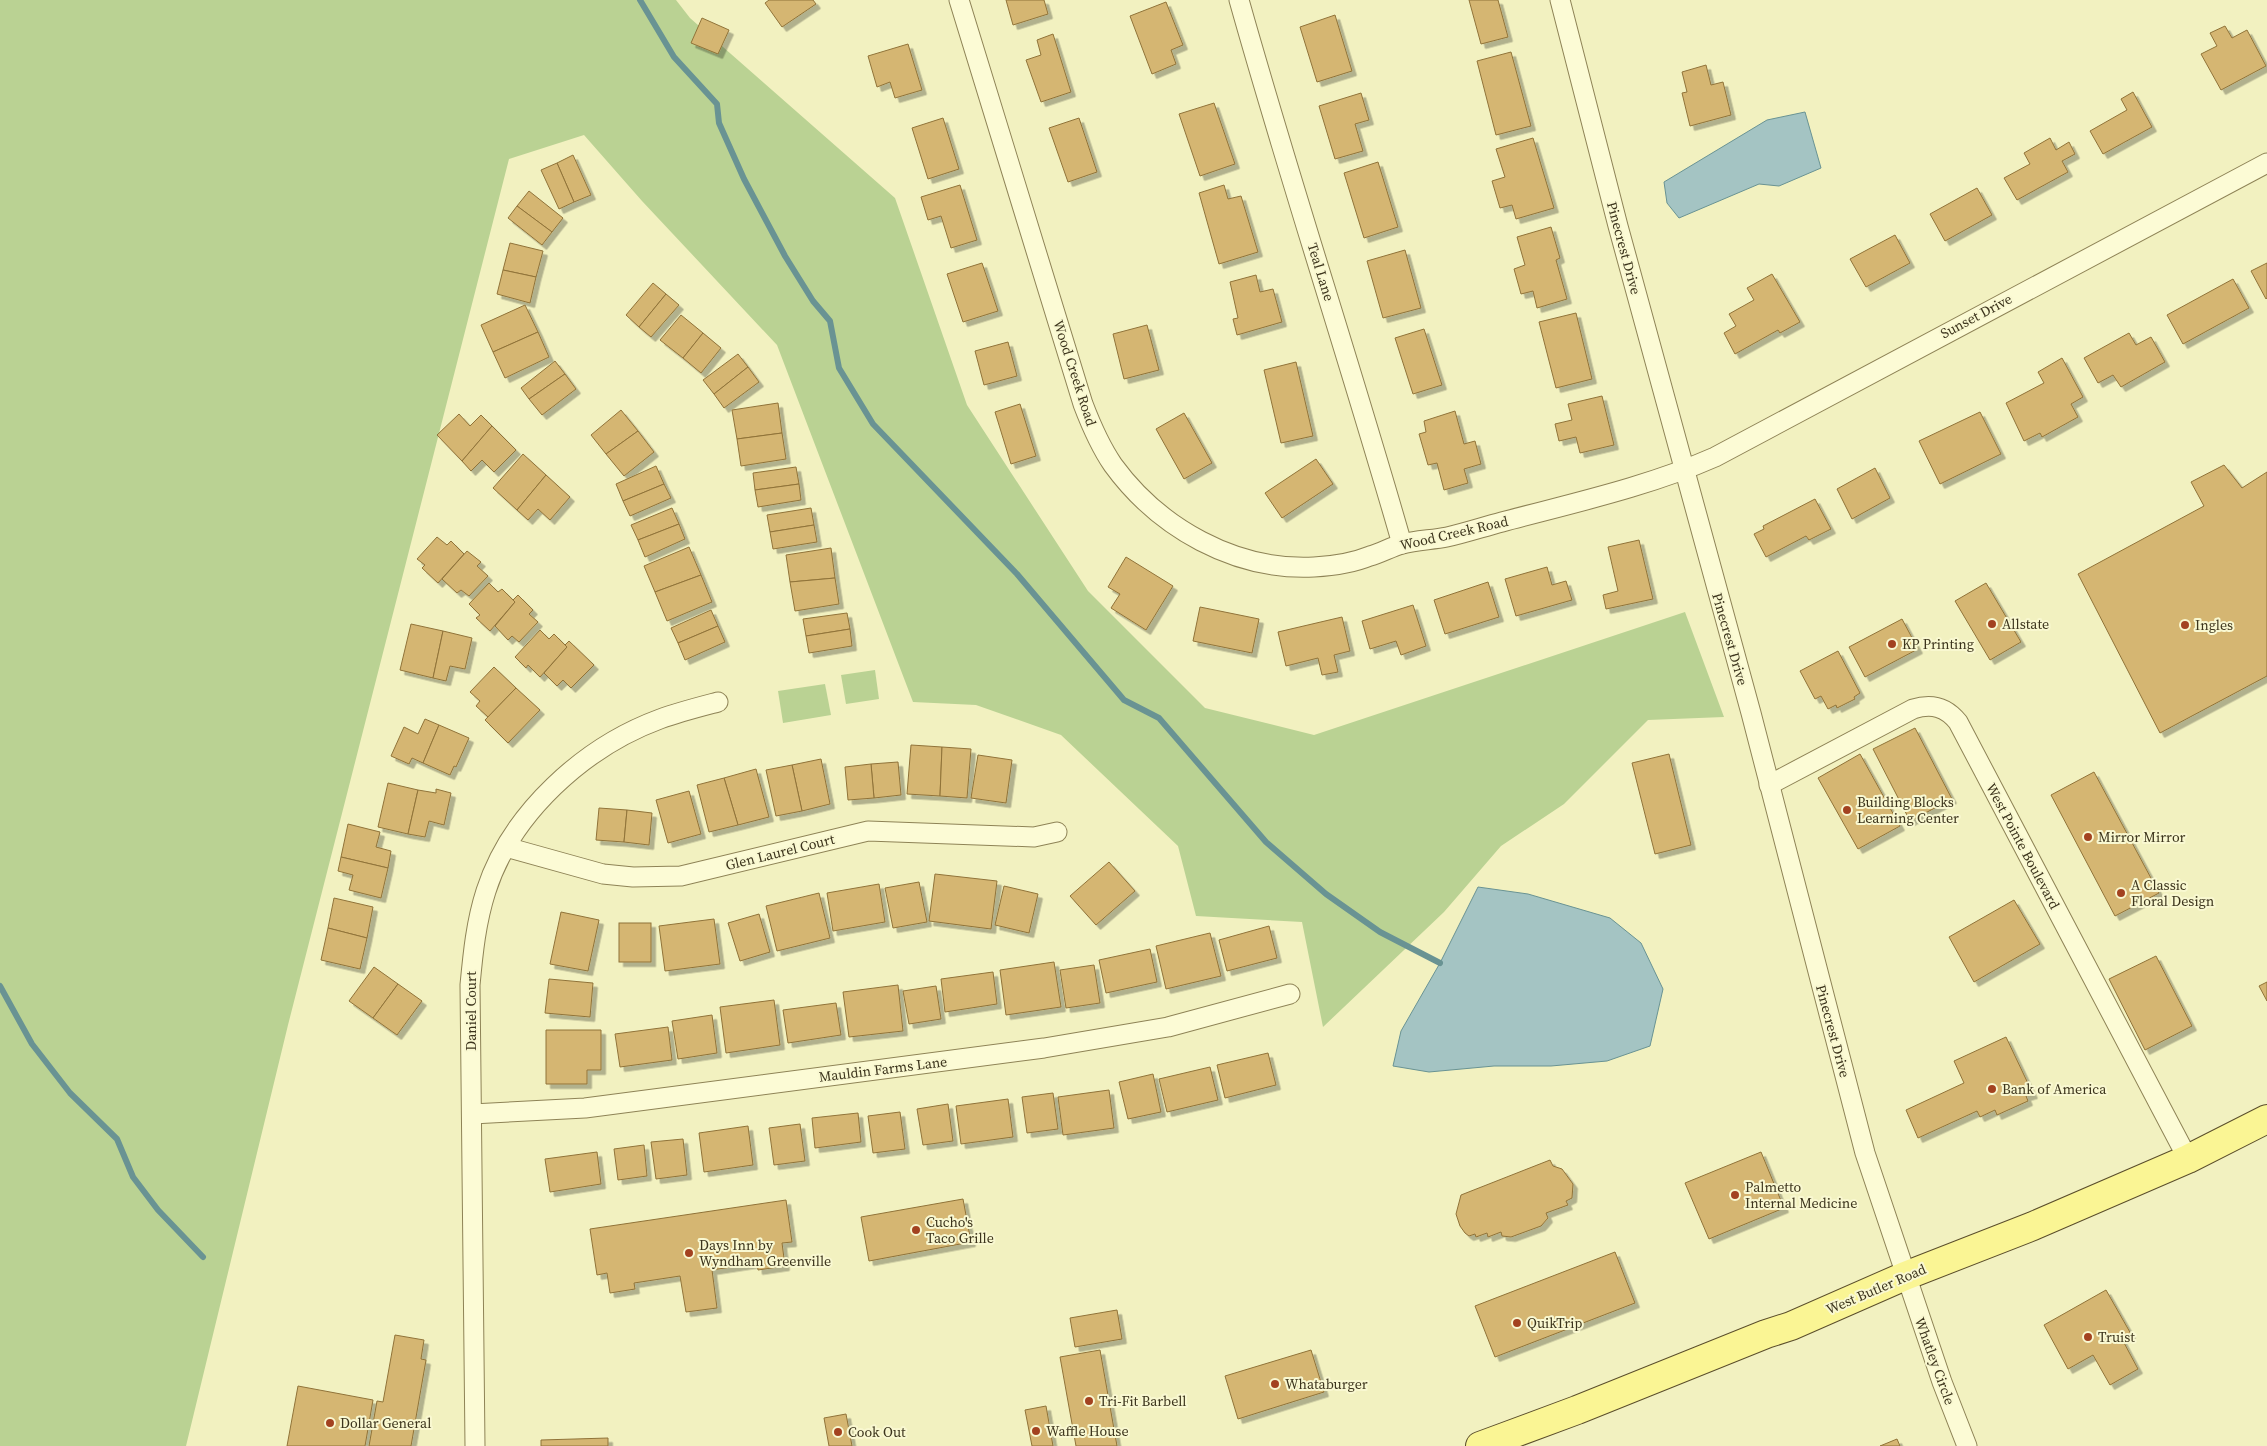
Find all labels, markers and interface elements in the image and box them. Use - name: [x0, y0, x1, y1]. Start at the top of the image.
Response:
- street label: Pinecrest Drive: [1602, 199, 1646, 297]
- street label: Teal Lane: [1303, 240, 1339, 304]
- street label: Sunset Drive: [1937, 289, 2015, 343]
- street label: Wood Creek Road: [1048, 317, 1102, 429]
- street label: Wood Creek Road: [1398, 511, 1510, 555]
- street label: Pinecrest Drive: [1707, 590, 1753, 688]
- place label: Allstate: [2002, 614, 2049, 634]
- place label: Ingles: [2195, 615, 2233, 635]
- marker: Allstate: [1986, 618, 1998, 630]
- marker: Ingles: [2179, 619, 2191, 631]
- place label: KP Printing: [1902, 634, 1974, 654]
- marker: KP Printing: [1886, 638, 1898, 650]
- street label: West Pointe Boulevard: [1981, 779, 2065, 913]
- place label: Building Blocks Learning Center: [1857, 792, 1959, 828]
- marker: Building Blocks Learning Center: [1841, 804, 1853, 816]
- place label: Mirror Mirror: [2098, 827, 2186, 847]
- street label: Glen Laurel Court: [723, 829, 837, 875]
- marker: Mirror Mirror: [2082, 831, 2094, 843]
- place label: A Classic Floral Design: [2131, 875, 2215, 911]
- marker: A Classic Floral Design: [2115, 887, 2127, 899]
- street label: Daniel Court: [461, 971, 481, 1051]
- street label: Pinecrest Drive: [1811, 982, 1855, 1080]
- street label: Mauldin Farms Lane: [818, 1051, 948, 1087]
- place label: Bank of America: [2002, 1079, 2107, 1099]
- marker: Bank of America: [1986, 1083, 1998, 1095]
- place label: Palmetto Internal Medicine: [1745, 1177, 1858, 1213]
- marker: Palmetto Internal Medicine: [1729, 1189, 1741, 1201]
- place label: Cucho's Taco Grille: [926, 1212, 994, 1248]
- marker: Cucho's Taco Grille: [910, 1224, 922, 1236]
- place label: Days Inn by Wyndham Greenville: [699, 1235, 831, 1271]
- marker: Days Inn by Wyndham Greenville: [683, 1247, 695, 1259]
- street label: West Butler Road: [1823, 1259, 1929, 1319]
- place label: QuikTrip: [1527, 1313, 1582, 1333]
- street label: Whatley Circle: [1910, 1314, 1960, 1408]
- marker: QuikTrip: [1511, 1317, 1523, 1329]
- place label: Truist: [2098, 1327, 2135, 1347]
- marker: Truist: [2082, 1331, 2094, 1343]
- place label: Whataburger: [1285, 1374, 1368, 1394]
- marker: Whataburger: [1269, 1378, 1281, 1390]
- place label: Tri-Fit Barbell: [1099, 1391, 1187, 1411]
- marker: Tri-Fit Barbell: [1083, 1395, 1095, 1407]
- place label: Dollar General: [340, 1413, 431, 1433]
- marker: Dollar General: [324, 1417, 336, 1429]
- place label: Waffle House: [1046, 1421, 1129, 1441]
- place label: Cook Out: [848, 1422, 906, 1442]
- marker: Waffle House: [1030, 1425, 1042, 1437]
- marker: Cook Out: [832, 1426, 844, 1438]

